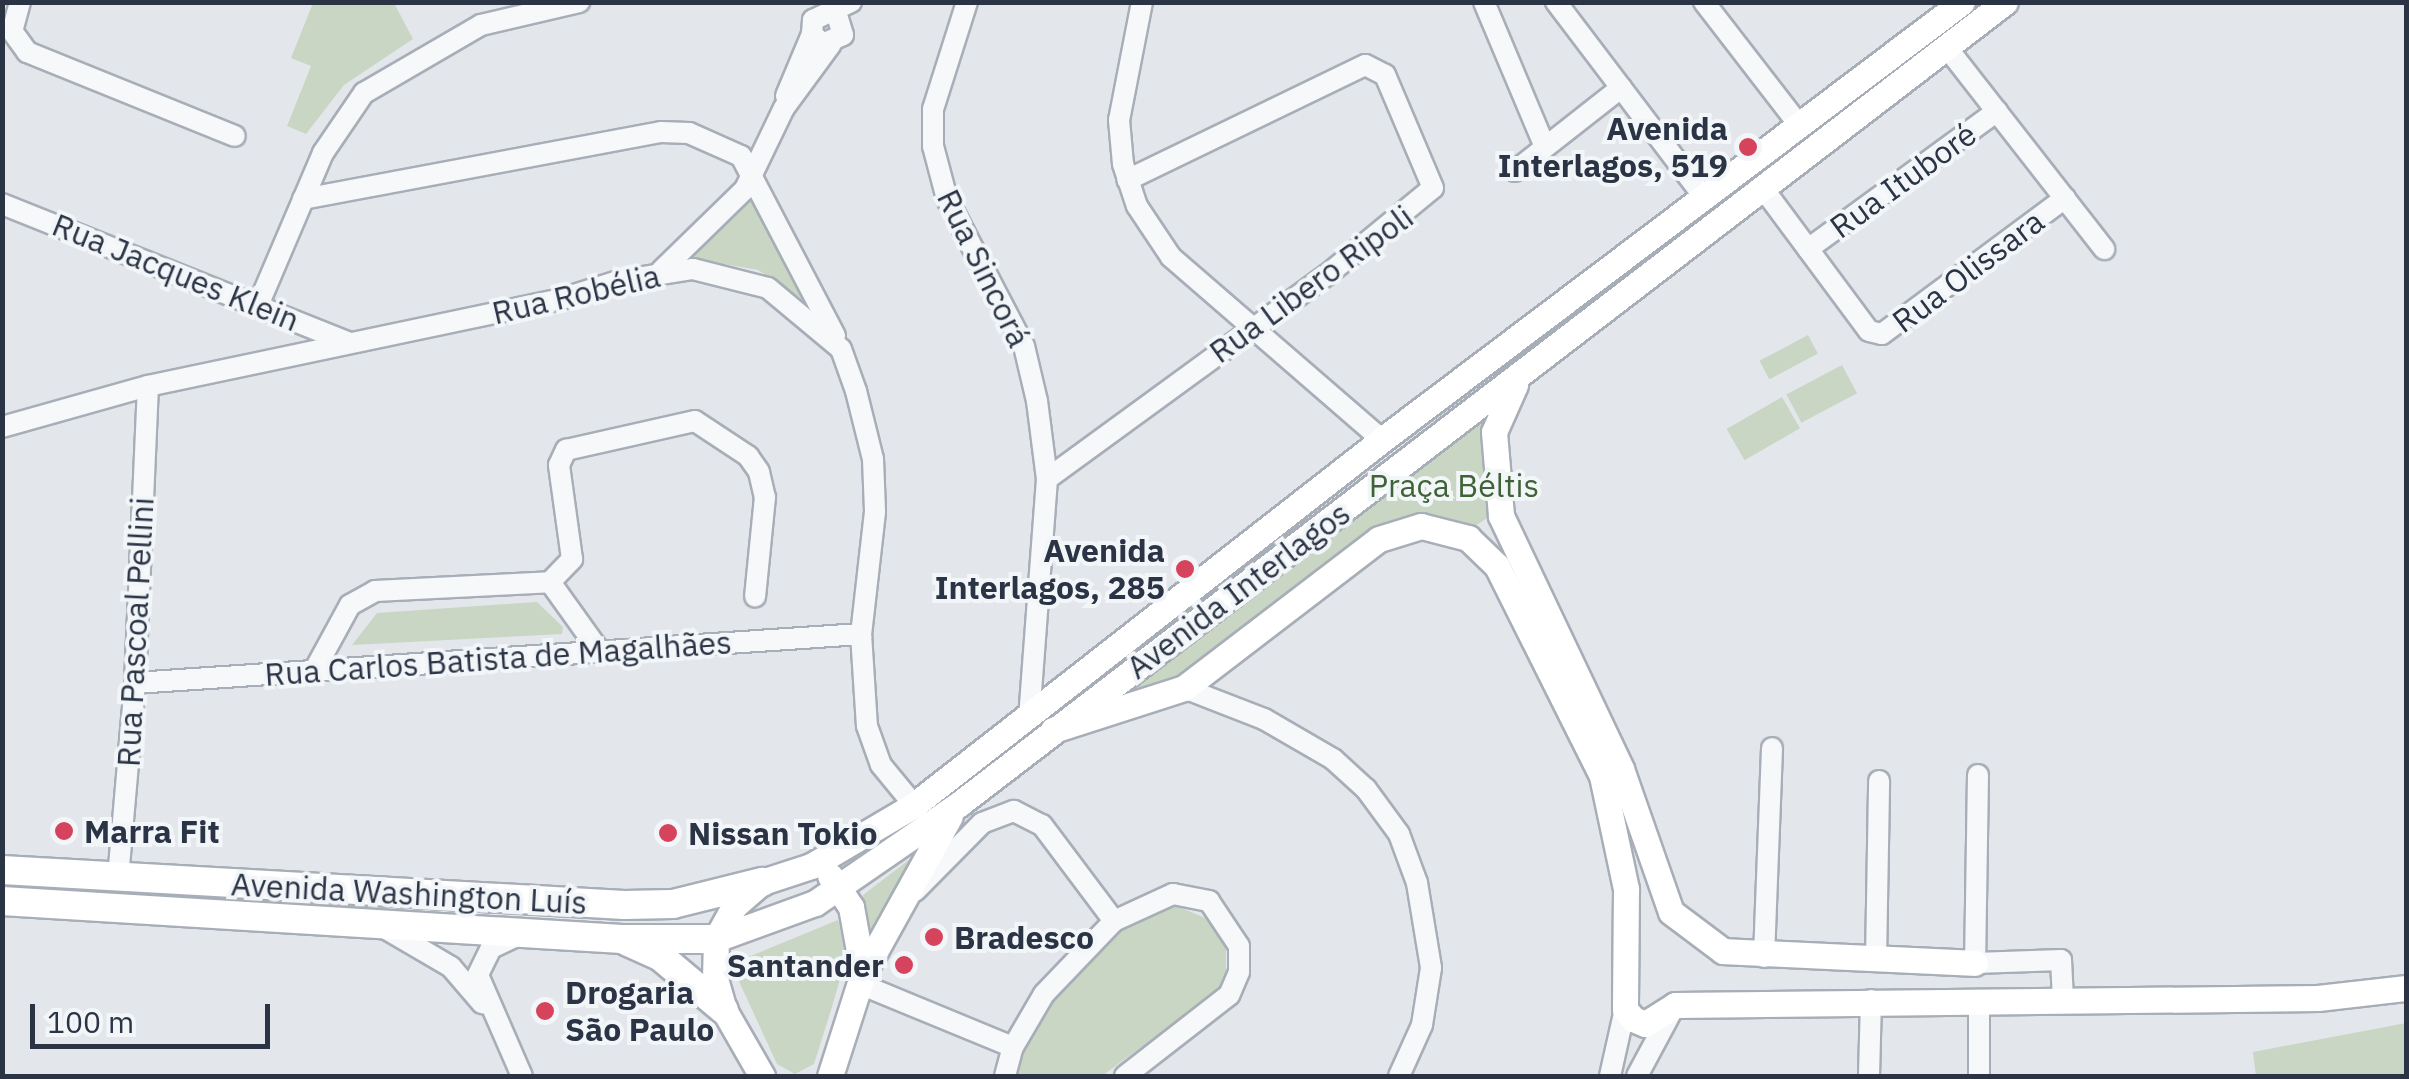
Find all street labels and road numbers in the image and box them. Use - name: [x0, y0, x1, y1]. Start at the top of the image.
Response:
- street label: Rua Ituboré: [1822, 114, 1984, 246]
- street label: Rua Sincorá: [929, 183, 1039, 353]
- street label: Rua Libero Ripoli: [1202, 197, 1420, 371]
- street label: Rua Olissara: [1885, 202, 2051, 340]
- street label: Rua Jacques Klein: [47, 205, 305, 339]
- street label: Rua Robélia: [488, 256, 664, 332]
- street label: Avenida Interlagos: [1119, 494, 1357, 686]
- street label: Rua Pascoal Pellini: [109, 496, 161, 768]
- street label: Rua Carlos Batista de Magalhães: [263, 623, 733, 693]
- street label: Avenida Washington Luís: [230, 864, 588, 922]

